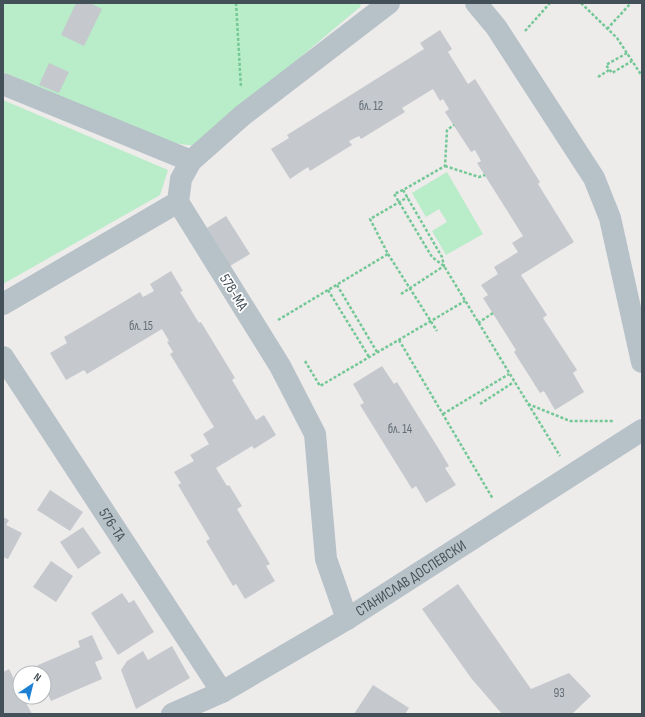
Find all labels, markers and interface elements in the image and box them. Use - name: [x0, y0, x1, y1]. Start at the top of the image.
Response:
- house number: бл. 12: [359, 98, 383, 114]
- street label: 578-МА: [215, 271, 252, 314]
- house number: бл. 15: [129, 318, 153, 334]
- house number: бл. 14: [388, 421, 413, 437]
- street label: 576-ТА: [94, 505, 130, 545]
- street label: СТАНИСЛАВ ДОСПЕВСКИ: [352, 536, 470, 621]
- north arrow: [12, 665, 52, 705]
- text: N: [31, 670, 44, 684]
- house number: 93: [553, 685, 565, 701]

